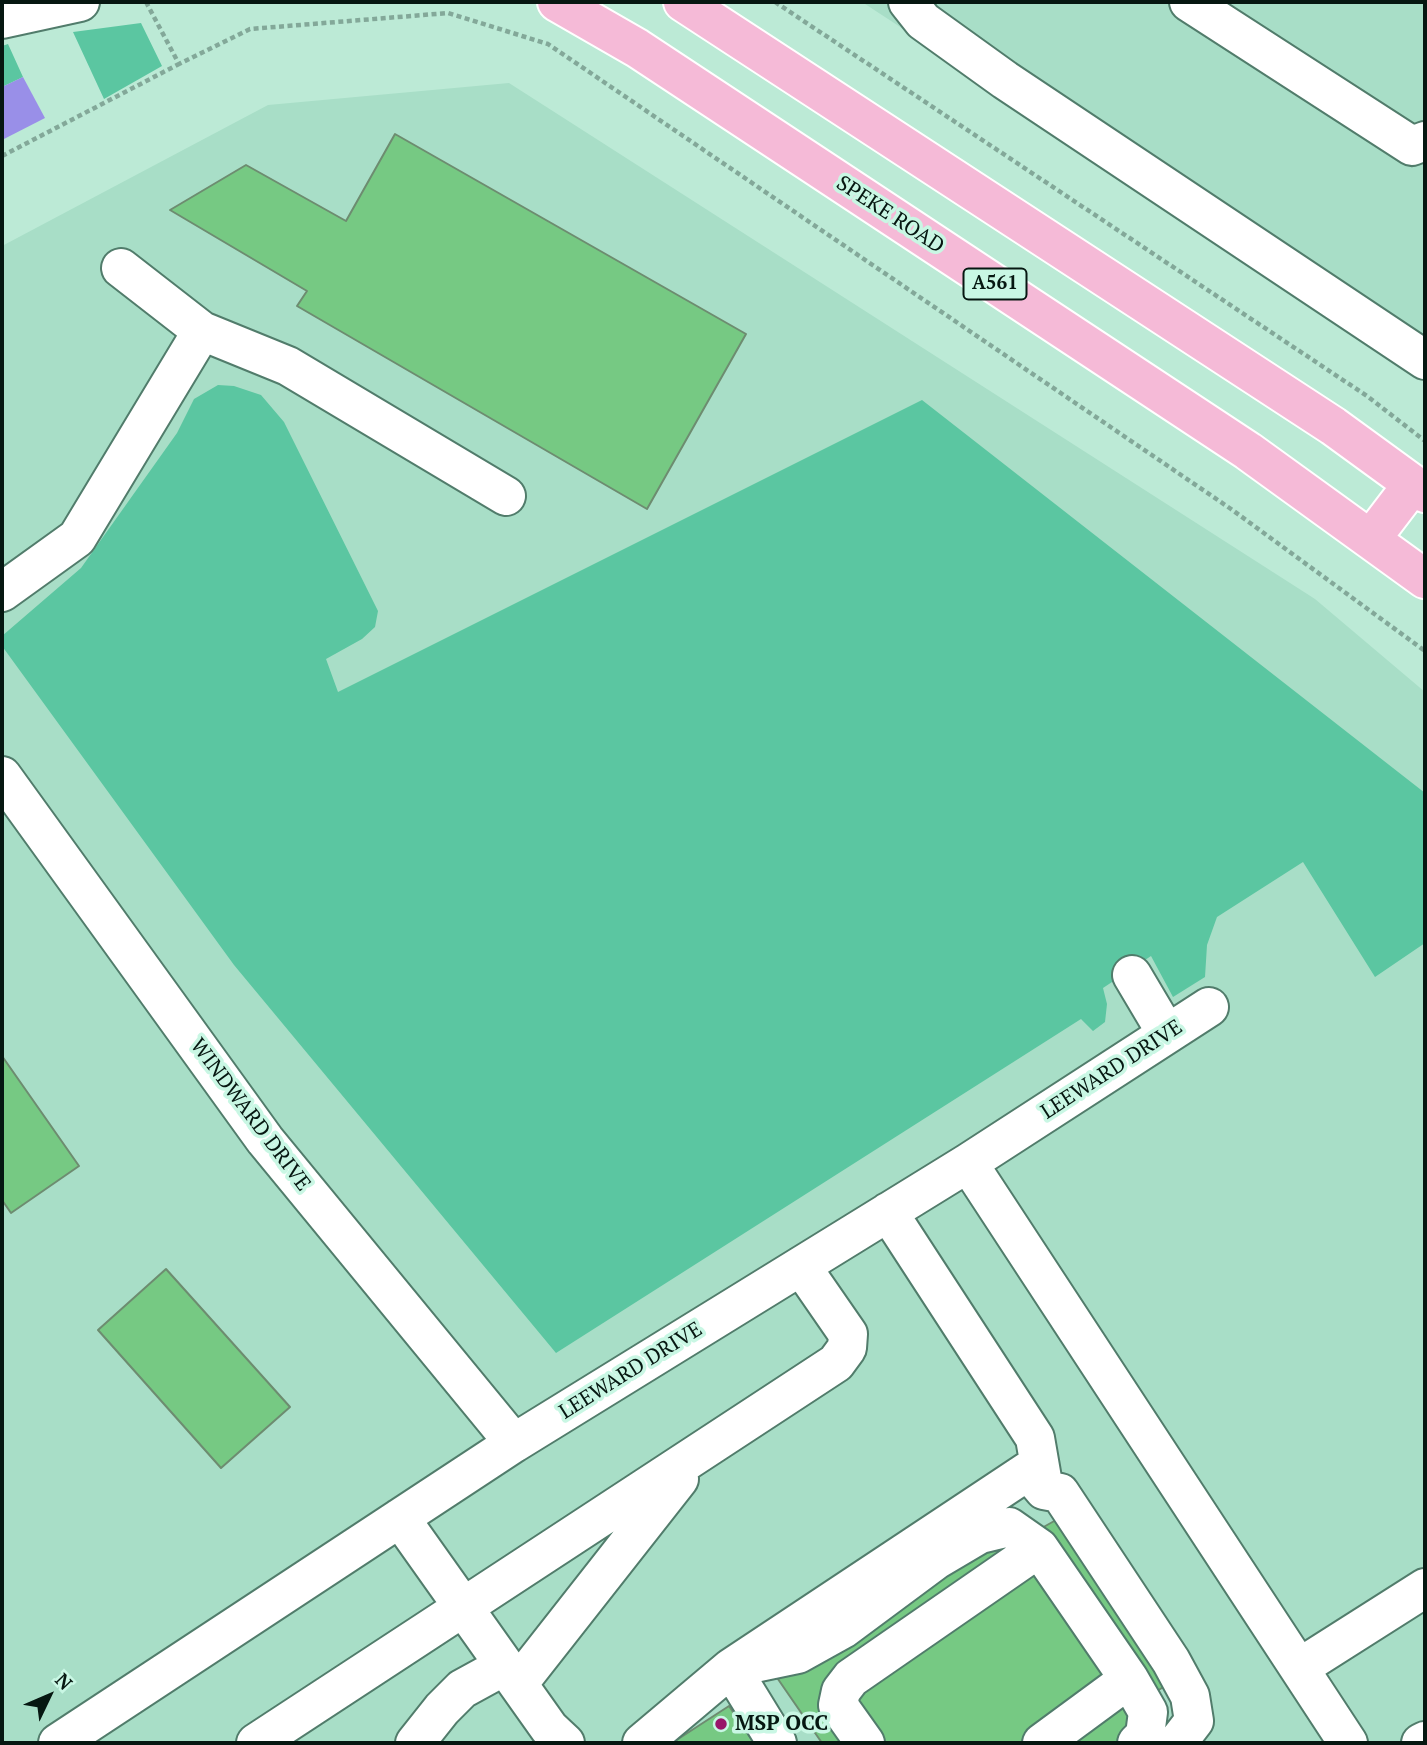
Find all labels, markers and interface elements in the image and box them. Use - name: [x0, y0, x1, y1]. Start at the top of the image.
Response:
- street label: SPEKE ROAD: [831, 171, 949, 259]
- road number: A561: [964, 268, 1026, 300]
- street label: LEEWARD DRIVE: [1037, 1015, 1187, 1125]
- street label: WINDWARD DRIVE: [185, 1034, 315, 1196]
- street label: LEEWARD DRIVE: [555, 1317, 707, 1425]
- north arrow: [14, 1661, 84, 1731]
- text: N: [50, 1667, 78, 1695]
- place label: MSP OCC: [735, 1711, 828, 1737]
- marker: MSP OCC: [713, 1716, 729, 1732]

